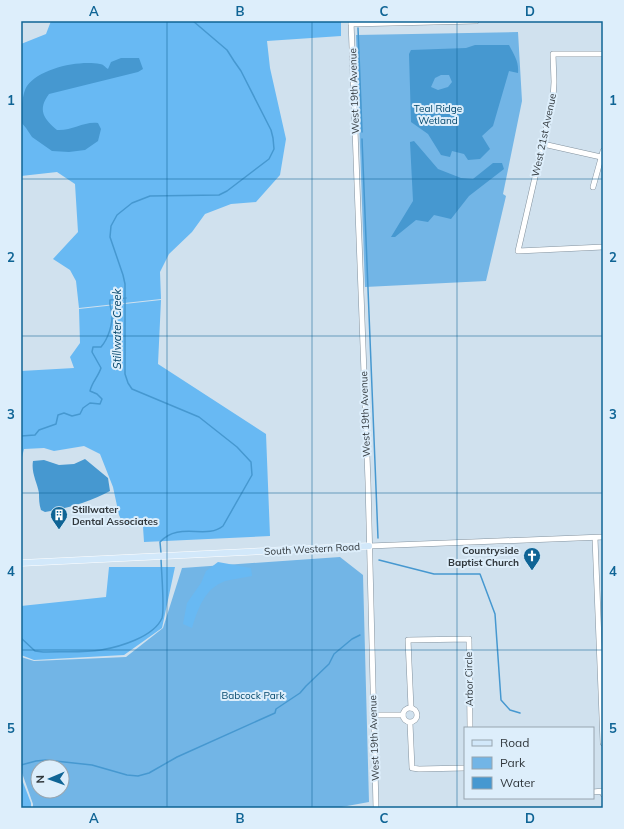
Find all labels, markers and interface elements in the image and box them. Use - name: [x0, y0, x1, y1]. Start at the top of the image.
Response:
- text: A: [89, 3, 99, 19]
- text: B: [236, 3, 245, 19]
- text: C: [380, 3, 389, 19]
- text: D: [525, 3, 535, 19]
- street label: West 19th Avenue: [346, 48, 362, 134]
- text: 1: [7, 92, 15, 108]
- street label: West 21st Avenue: [529, 92, 559, 178]
- text: 1: [609, 92, 617, 108]
- park label: Teal Ridge Wetland: [414, 102, 462, 127]
- text: 2: [7, 249, 15, 265]
- text: 2: [609, 249, 617, 265]
- water label: Stillwater Creek: [110, 289, 124, 369]
- street label: West 19th Avenue: [357, 371, 373, 457]
- text: 3: [7, 406, 15, 422]
- text: 3: [609, 406, 617, 422]
- place label: Stillwater Dental Associates: [72, 503, 158, 528]
- building icon: Stillwater Dental Associates: [49, 505, 69, 530]
- street label: South Western Road: [264, 540, 360, 558]
- place label: Countryside Baptist Church: [448, 544, 520, 569]
- church icon: Countryside Baptist Church: [522, 546, 542, 571]
- text: 4: [7, 563, 15, 579]
- text: 4: [609, 563, 617, 579]
- street label: Arbor Circle: [462, 652, 476, 706]
- park label: Babcock Park: [221, 689, 285, 702]
- street label: West 19th Avenue: [366, 695, 382, 781]
- text: 5: [7, 720, 15, 736]
- text: 5: [609, 720, 617, 736]
- legend: [464, 727, 594, 799]
- text: Road: [500, 735, 529, 750]
- text: Park: [500, 755, 526, 770]
- north arrow: [30, 759, 70, 799]
- text: N: [33, 775, 47, 784]
- text: Water: [500, 775, 536, 790]
- text: A: [89, 810, 99, 826]
- text: B: [236, 810, 245, 826]
- text: C: [380, 810, 389, 826]
- text: D: [525, 810, 535, 826]

